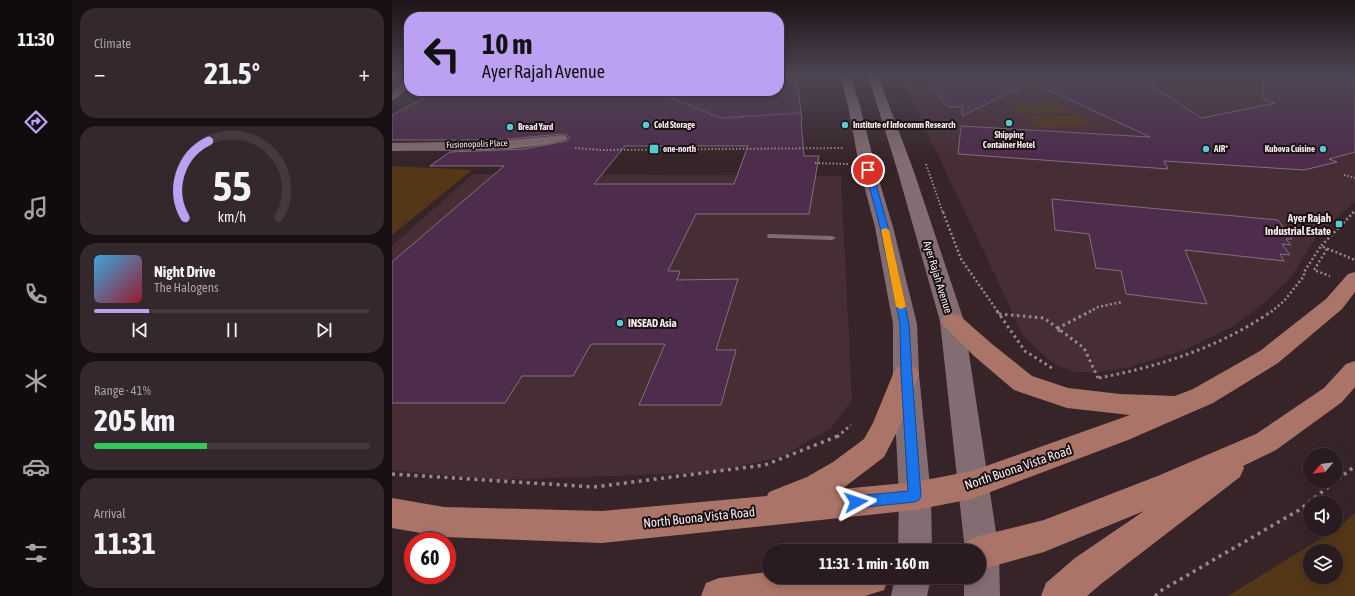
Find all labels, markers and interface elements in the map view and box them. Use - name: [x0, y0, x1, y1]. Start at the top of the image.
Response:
- icon: left: [416, 28, 468, 80]
- text: 10 m: [482, 28, 532, 60]
- text: 11:30: [17, 29, 55, 50]
- text: Climate: [94, 36, 131, 51]
- text: 21.5°: [204, 56, 260, 90]
- text: −: [94, 60, 105, 86]
- text: +: [359, 60, 370, 86]
- text: Ayer Rajah Avenue: [482, 61, 605, 82]
- icon: directions: [22, 108, 50, 136]
- marker: Shipping Container Hotel: [1004, 118, 1014, 128]
- marker: Cold Storage: [641, 120, 651, 130]
- place label: Cold Storage: [654, 120, 695, 130]
- marker: Institute of Infocomm Research: [840, 120, 850, 130]
- place label: Institute of Infocomm Research: [853, 120, 956, 130]
- marker: Bread Yard: [505, 122, 515, 132]
- place label: Bread Yard: [518, 122, 553, 132]
- place label: Shipping Container Hotel: [983, 130, 1036, 150]
- street label: Fusionopolis Place: [446, 138, 508, 150]
- marker: one-north: [648, 143, 660, 155]
- place label: one-north: [663, 144, 697, 154]
- marker: AIR⁺: [1201, 144, 1211, 154]
- place label: AIR⁺: [1213, 144, 1228, 154]
- place label: Kubova Cuisine: [1265, 144, 1315, 154]
- marker: Kubova Cuisine: [1318, 144, 1328, 154]
- pin: [851, 153, 885, 187]
- icon: arrive: [857, 159, 879, 181]
- text: 55: [212, 162, 252, 210]
- icon: music: [22, 194, 50, 222]
- text: km/h: [218, 209, 246, 225]
- place label: Ayer Rajah Industrial Estate: [1265, 212, 1331, 237]
- marker: Ayer Rajah Industrial Estate: [1334, 219, 1344, 229]
- street label: Ayer Rajah Avenue: [921, 239, 955, 315]
- text: Night Drive: [154, 263, 216, 280]
- icon: phone: [22, 280, 50, 308]
- text: The Halogens: [154, 280, 219, 295]
- place label: INSEAD Asia: [628, 317, 677, 329]
- marker: INSEAD Asia: [615, 318, 625, 328]
- icon: previous: [129, 319, 151, 341]
- icon: pause: [221, 319, 243, 341]
- icon: next: [313, 319, 335, 341]
- icon: climate: [22, 367, 50, 395]
- text: Range · 41%: [94, 383, 151, 398]
- text: 205 km: [94, 403, 175, 437]
- street label: North Buona Vista Road: [963, 442, 1074, 493]
- north arrow: [1303, 448, 1343, 488]
- map controls: [1303, 448, 1343, 584]
- icon: car: [22, 453, 50, 481]
- position arrow: [835, 481, 877, 523]
- button: sound: [1303, 496, 1343, 536]
- street label: North Buona Vista Road: [642, 504, 756, 531]
- text: Arrival: [94, 506, 126, 521]
- text: 11:31: [94, 526, 156, 560]
- speed limit sign: 60: [404, 532, 456, 584]
- icon: filters: [22, 539, 50, 567]
- button: layers: [1303, 544, 1343, 584]
- text: 11:31 · 1 min · 160 m: [819, 555, 929, 572]

